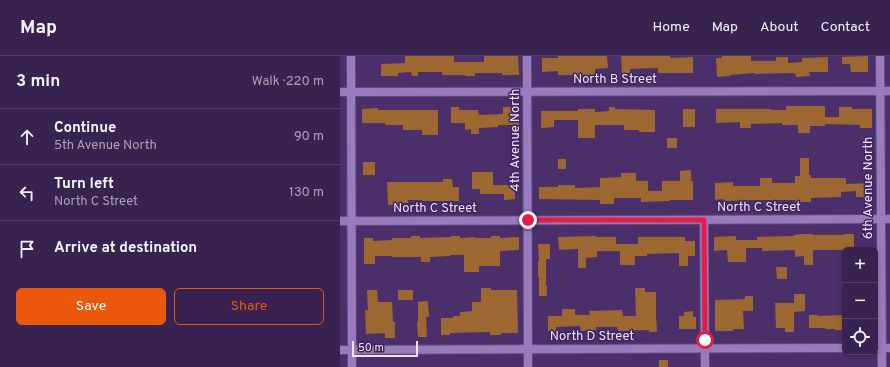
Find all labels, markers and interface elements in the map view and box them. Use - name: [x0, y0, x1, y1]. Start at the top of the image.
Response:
- text: Map: [20, 16, 57, 40]
- text: Home: [653, 19, 690, 36]
- text: Map: [712, 19, 738, 36]
- text: About: [760, 19, 799, 36]
- text: Contact: [821, 19, 870, 36]
- text: 3 min: [16, 71, 60, 93]
- street label: North B Street: [573, 72, 657, 88]
- text: Walk · 220 m: [252, 74, 324, 90]
- street label: 4th Avenue North: [508, 89, 524, 191]
- text: Continue: [54, 119, 116, 138]
- icon: ahead: [16, 126, 38, 148]
- text: 90 m: [294, 129, 324, 145]
- street label: 6th Avenue North: [861, 137, 877, 239]
- text: 5th Avenue North: [54, 138, 157, 154]
- text: Turn left: [54, 175, 114, 194]
- icon: left: [16, 182, 38, 204]
- text: 130 m: [289, 185, 324, 201]
- text: North C Street: [54, 194, 138, 210]
- street label: North C Street: [717, 200, 801, 216]
- street label: North C Street: [393, 201, 477, 217]
- route end: [519, 211, 537, 229]
- icon: arrive: [16, 238, 38, 260]
- text: Arrive at destination: [54, 239, 197, 258]
- map controls: [842, 247, 878, 355]
- button: +: [842, 247, 878, 283]
- button: −: [842, 283, 878, 319]
- button: Save: [16, 288, 166, 325]
- button: Share: [174, 288, 324, 325]
- button: locate: [842, 319, 878, 355]
- street label: North D Street: [550, 329, 634, 345]
- route start: [696, 331, 714, 349]
- scale bar: [352, 339, 418, 358]
- text: 50 m: [358, 341, 384, 355]

